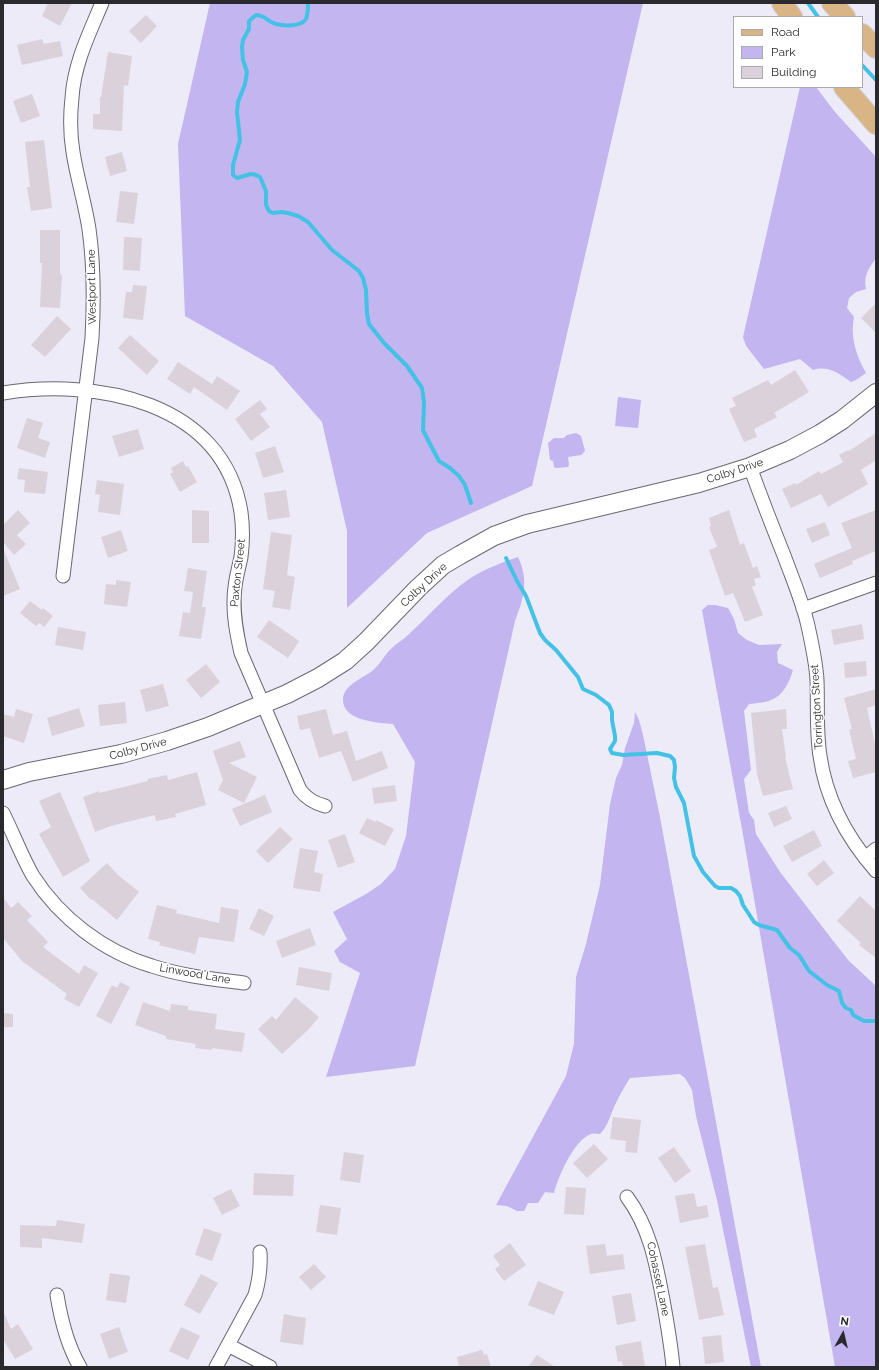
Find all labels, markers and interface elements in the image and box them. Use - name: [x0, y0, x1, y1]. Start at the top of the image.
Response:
- legend: [733, 16, 863, 88]
- text: Road: [771, 25, 800, 39]
- text: Park: [771, 45, 796, 59]
- text: Building: [771, 65, 817, 79]
- street label: Westport Lane: [85, 249, 99, 325]
- street label: Colby Drive: [705, 456, 765, 486]
- street label: Paxton Street: [228, 538, 248, 608]
- street label: Colby Drive: [398, 560, 450, 610]
- street label: Torrington Street: [808, 664, 826, 750]
- street label: Colby Drive: [108, 735, 168, 763]
- street label: Linwood Lane: [158, 961, 232, 987]
- street label: Cohasset Lane: [644, 1241, 672, 1317]
- north arrow: [823, 1314, 863, 1354]
- text: N: [840, 1315, 850, 1329]

